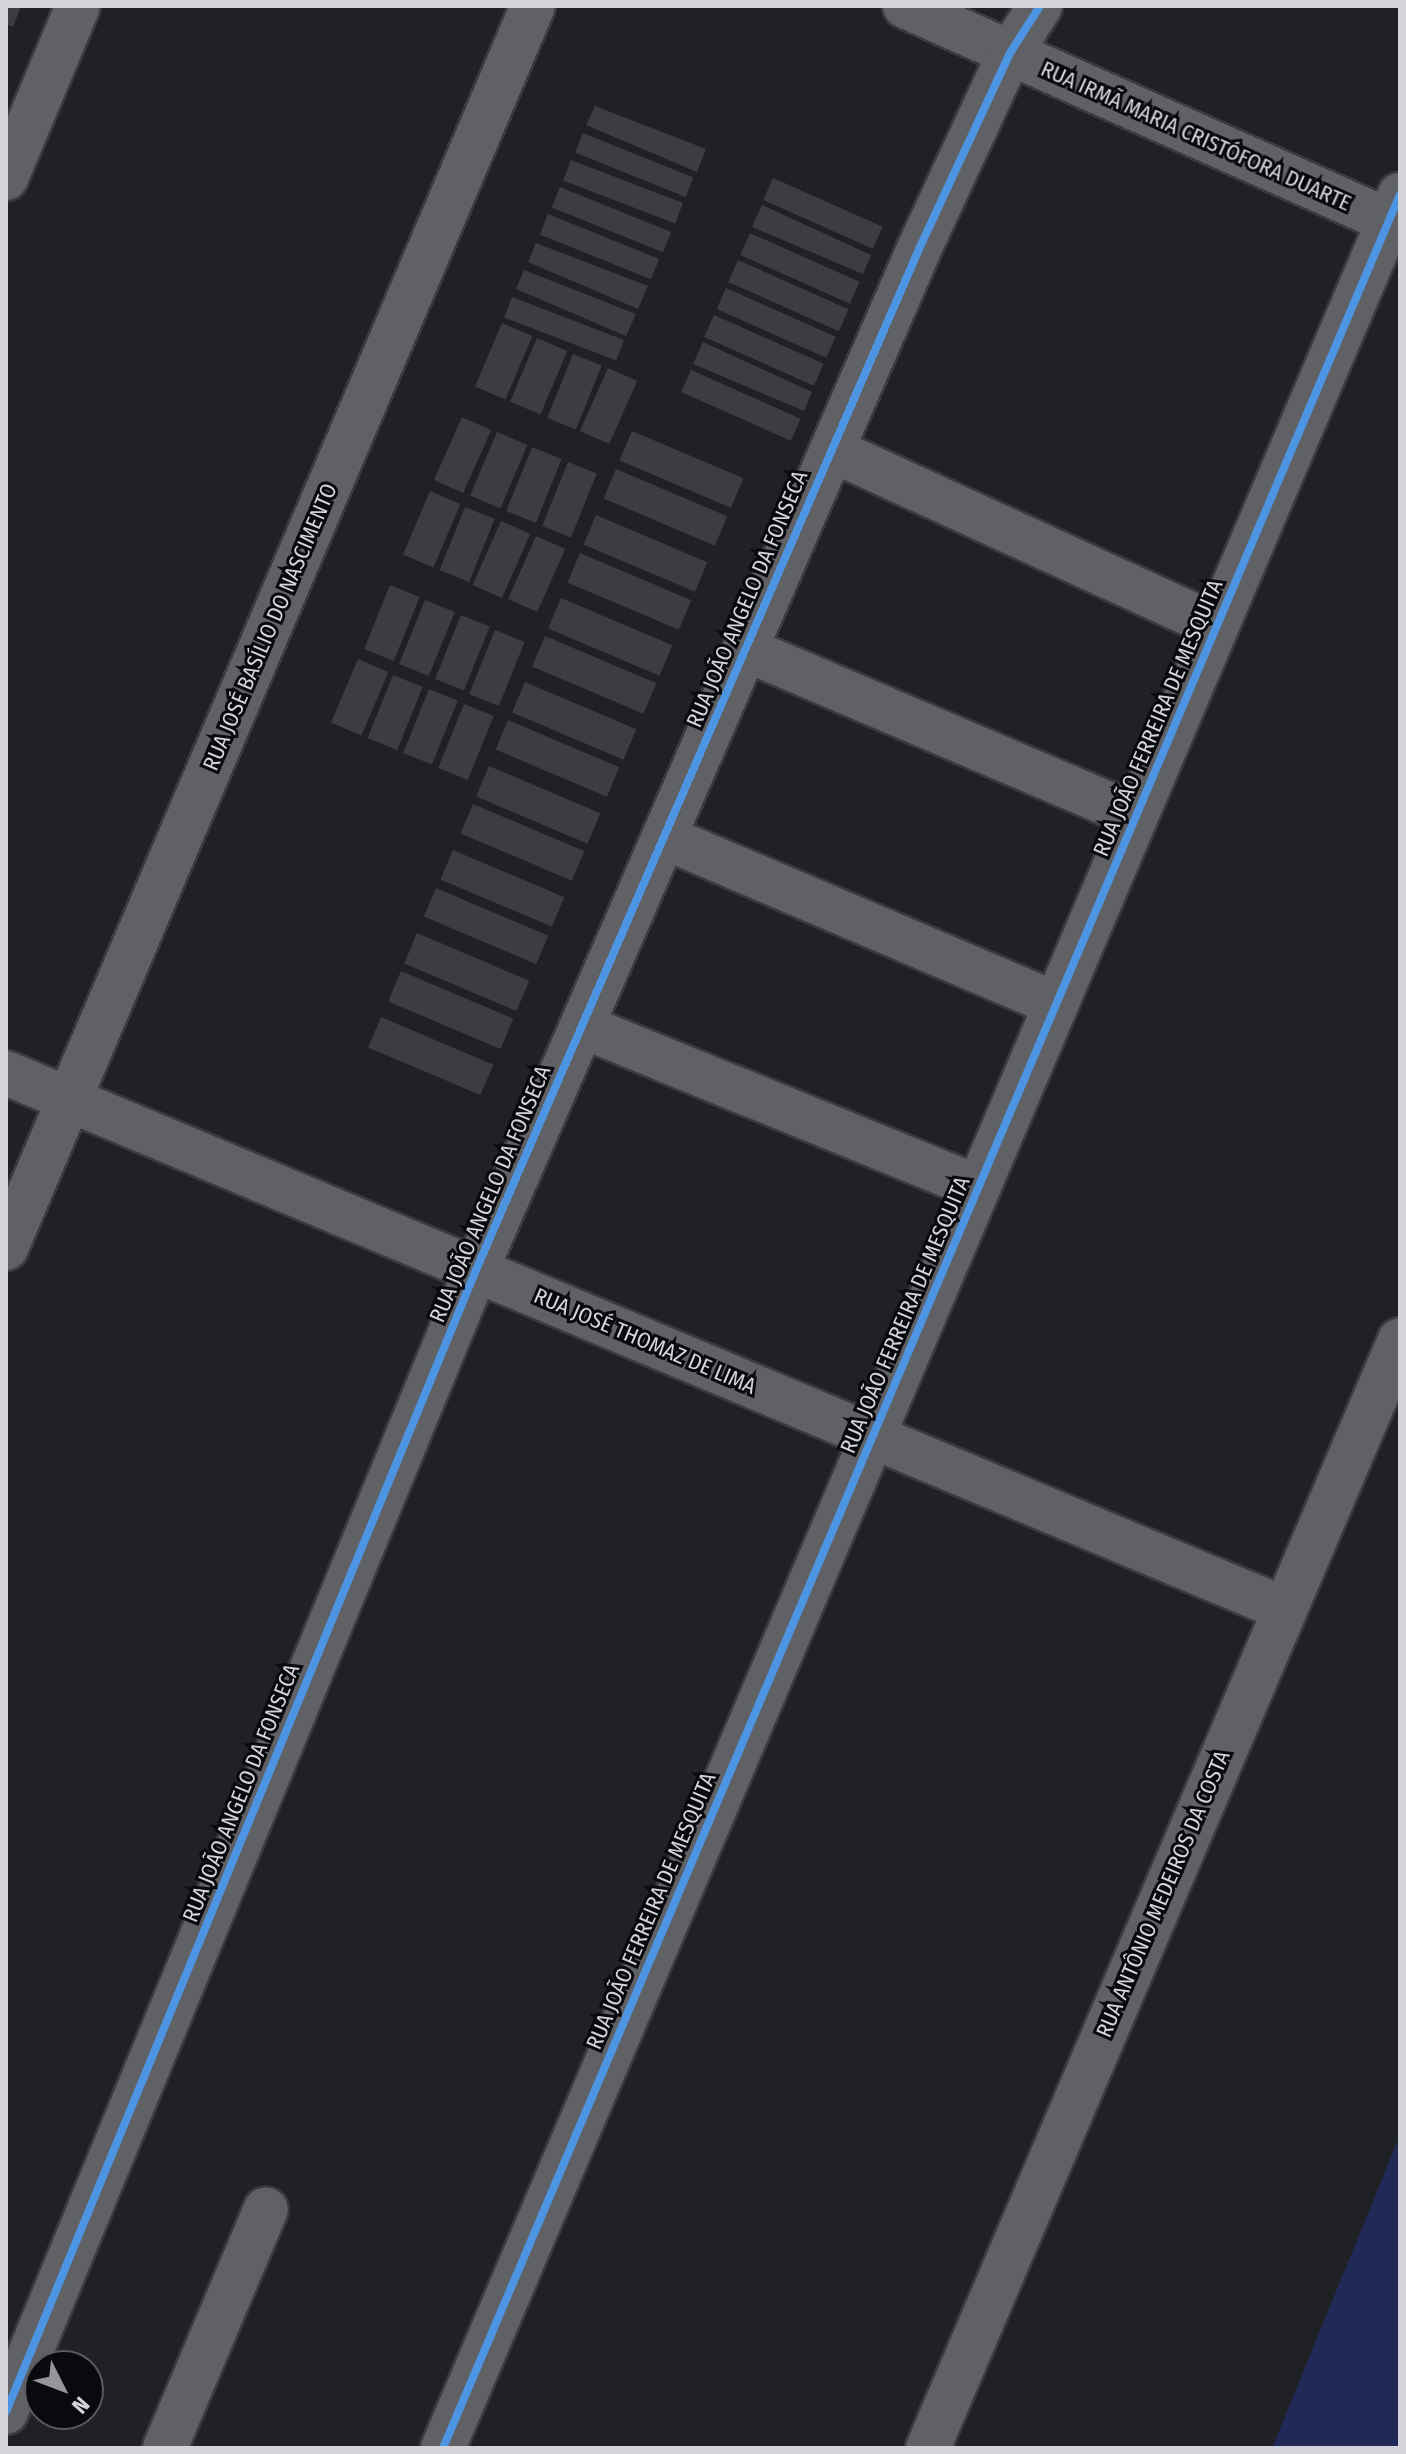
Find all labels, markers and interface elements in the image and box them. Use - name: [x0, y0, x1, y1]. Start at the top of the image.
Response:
- street label: RUA IRMÃ MARIA CRISTÓFORA DUARTE: [1037, 55, 1355, 217]
- street label: RUA JOÃO ANGELO DA FONSECA: [681, 467, 813, 731]
- street label: RUA JOSÉ BASÍLIO DO NASCIMENTO: [197, 479, 343, 775]
- street label: RUA JOÃO FERREIRA DE MESQUITA: [1088, 576, 1228, 860]
- street label: RUA JOÃO ANGELO DA FONSECA: [424, 1062, 556, 1326]
- street label: RUA JOÃO FERREIRA DE MESQUITA: [835, 1173, 975, 1457]
- street label: RUA JOSÉ THOMAZ DE LIMA: [530, 1282, 760, 1400]
- street label: RUA JOÃO ANGELO DA FONSECA: [177, 1660, 305, 1926]
- street label: RUA ANTÔNIO MEDEIROS DA COSTA: [1090, 1747, 1236, 2041]
- street label: RUA JOÃO FERREIRA DE MESQUITA: [581, 1769, 721, 2053]
- north arrow: [24, 2350, 104, 2430]
- text: N: [66, 2391, 95, 2419]

